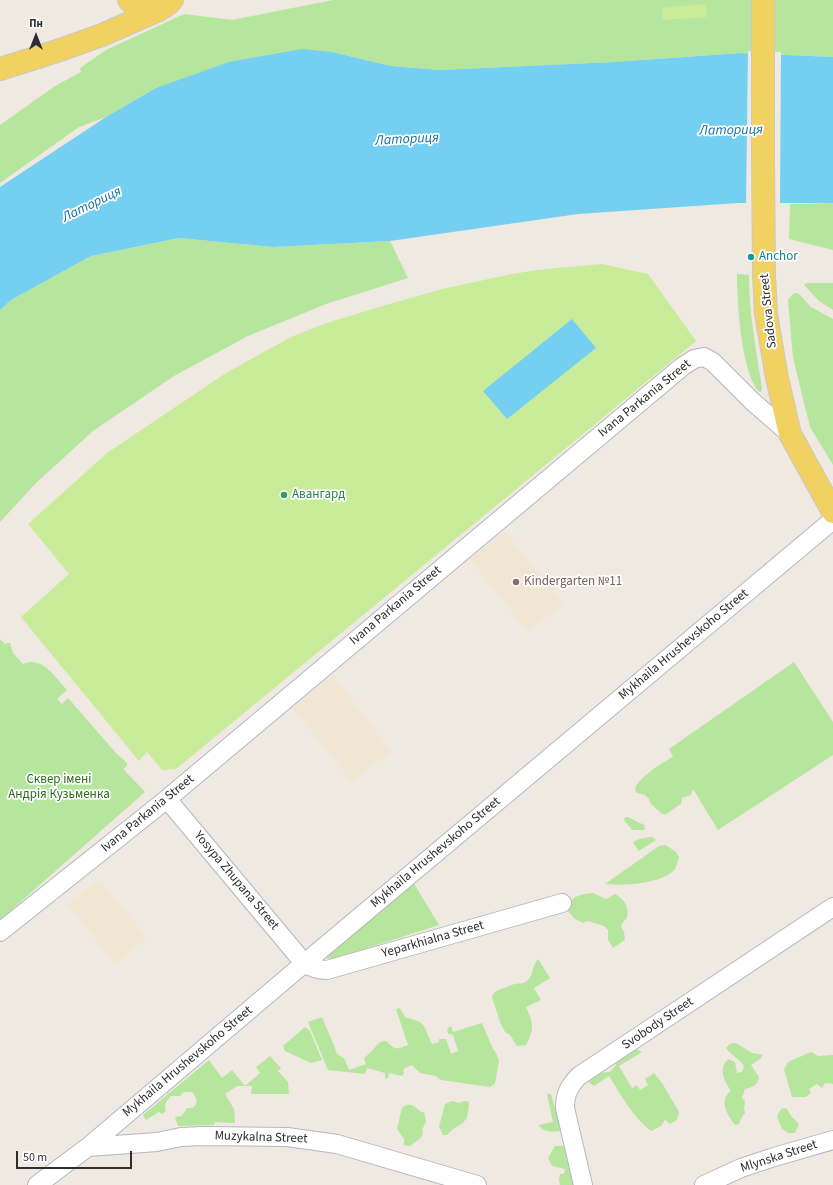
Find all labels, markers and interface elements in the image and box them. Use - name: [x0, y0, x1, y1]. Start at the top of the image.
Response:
- north arrow: [16, 16, 56, 56]
- text: Пн: [29, 16, 43, 31]
- water label: Латориця: [699, 122, 763, 140]
- water label: Латориця: [375, 130, 439, 150]
- water label: Латориця: [60, 183, 124, 227]
- place label: Anchor: [759, 249, 798, 265]
- marker: Anchor: [746, 252, 756, 262]
- street label: Sadova Street: [757, 273, 781, 349]
- street label: Ivana Parkania Street: [595, 357, 695, 441]
- place label: Авангард: [292, 487, 345, 503]
- marker: Авангард: [279, 490, 289, 500]
- street label: Ivana Parkania Street: [347, 563, 445, 649]
- place label: Kindergarten №11: [524, 574, 622, 590]
- marker: Kindergarten №11: [511, 577, 521, 587]
- street label: Mykhaila Hrushevskoho Street: [616, 586, 752, 704]
- park label: Сквер імені Андрія Кузьменка: [8, 772, 110, 803]
- street label: Ivana Parkania Street: [98, 772, 198, 856]
- street label: Mykhaila Hrushevskoho Street: [368, 794, 504, 912]
- street label: Yosypa Zhupana Street: [190, 829, 282, 933]
- street label: Yeparkhialna Street: [380, 918, 486, 962]
- street label: Svobody Street: [619, 994, 697, 1054]
- street label: Mykhaila Hrushevskoho Street: [120, 1003, 256, 1121]
- street label: Muzykalna Street: [214, 1129, 308, 1147]
- street label: Mlynska Street: [739, 1137, 819, 1177]
- scale bar: [18, 1143, 134, 1169]
- text: 50 m: [23, 1149, 47, 1166]

